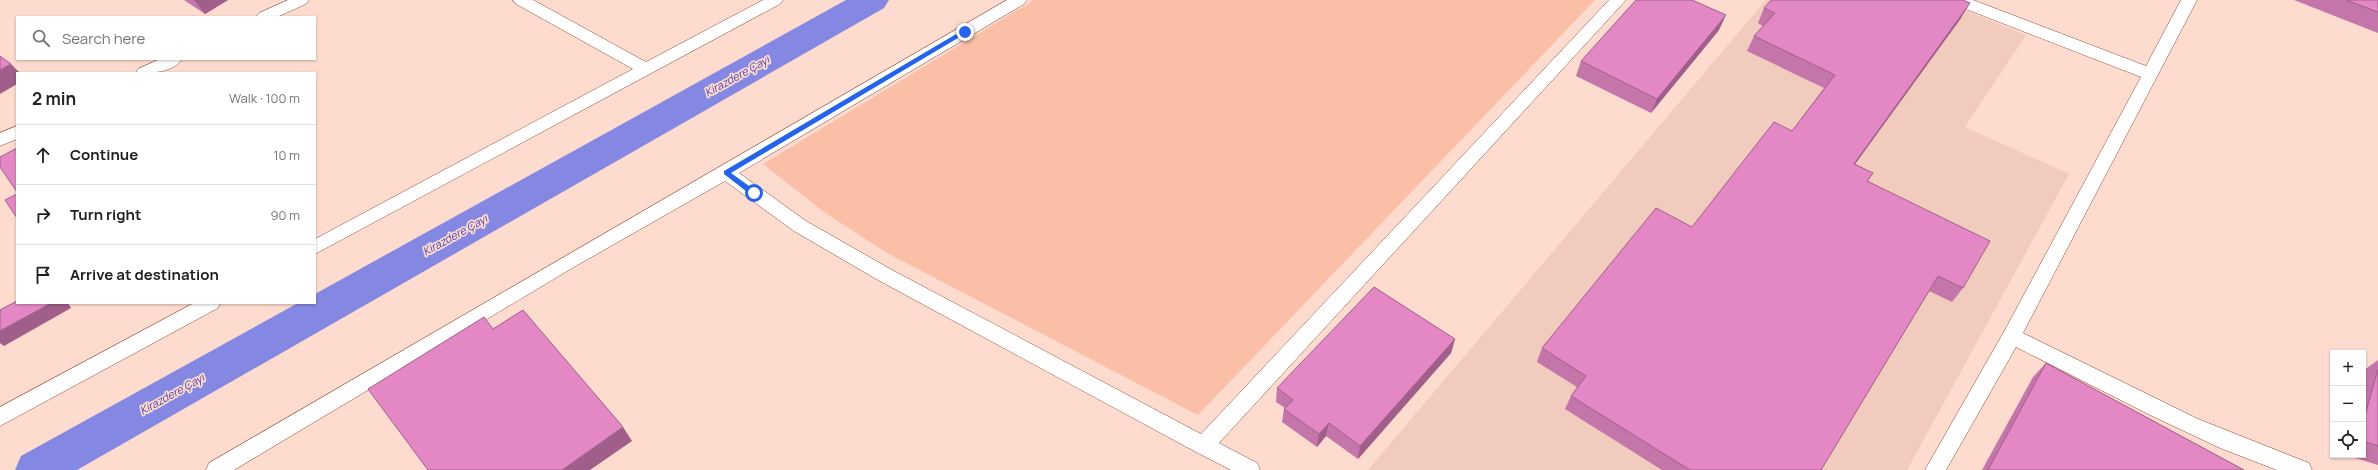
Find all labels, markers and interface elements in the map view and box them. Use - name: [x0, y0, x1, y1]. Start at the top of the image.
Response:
- search box: [16, 16, 316, 60]
- route end: [956, 23, 974, 41]
- icon: search: [30, 27, 52, 49]
- text: Search here: [62, 28, 145, 49]
- water label: Kirazdere Çayı: [702, 51, 773, 100]
- text: 2 min: [32, 87, 76, 110]
- text: Walk · 100 m: [229, 89, 300, 107]
- icon: ahead: [32, 144, 54, 166]
- text: Continue: [70, 144, 138, 165]
- text: 10 m: [273, 146, 300, 164]
- route start: [745, 184, 763, 202]
- icon: right: [32, 204, 54, 226]
- text: Turn right: [70, 204, 141, 225]
- text: 90 m: [270, 206, 300, 224]
- water label: Kirazdere Çayı: [420, 210, 491, 259]
- icon: arrive: [32, 264, 54, 286]
- text: Arrive at destination: [70, 264, 219, 285]
- map controls: [2330, 350, 2366, 458]
- button: +: [2330, 350, 2366, 386]
- water label: Kirazdere Çayı: [137, 369, 208, 418]
- button: −: [2330, 386, 2366, 422]
- button: locate: [2330, 422, 2366, 458]

